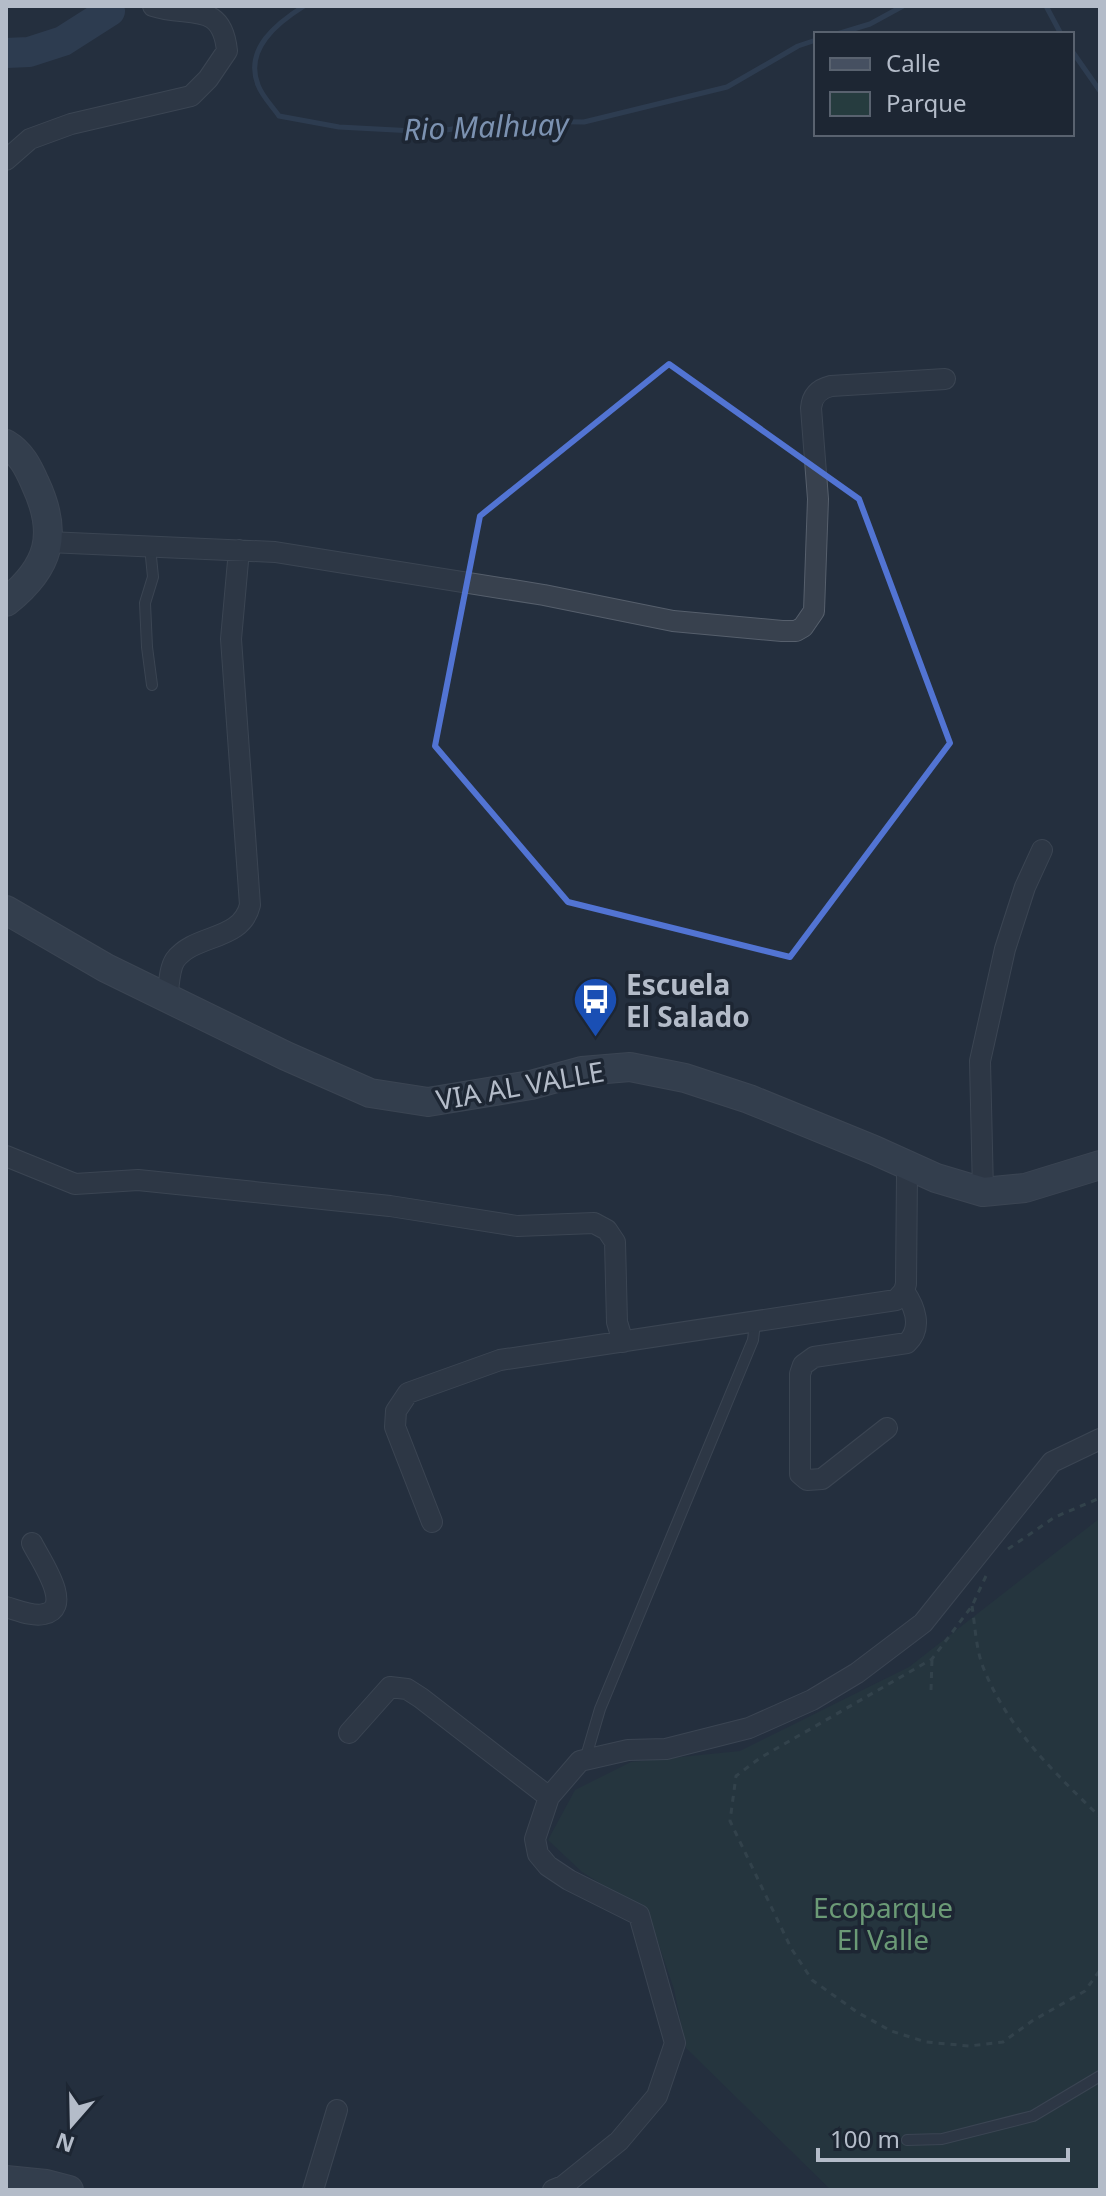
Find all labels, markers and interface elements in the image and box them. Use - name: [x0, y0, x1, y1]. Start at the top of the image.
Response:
- legend: [814, 32, 1074, 136]
- text: Calle: [886, 46, 941, 79]
- text: Parque: [886, 86, 967, 119]
- water label: Rio Malhuay: [403, 103, 571, 149]
- place label: Escuela El Salado: [626, 965, 750, 1035]
- bus stop icon: Escuela El Salado: [571, 976, 619, 1039]
- street label: VIA AL VALLE: [433, 1052, 607, 1118]
- park label: Ecoparque El Valle: [813, 1888, 953, 1958]
- north arrow: [32, 2084, 112, 2164]
- scale bar: [818, 2112, 1068, 2162]
- text: 100 m: [830, 2122, 900, 2155]
- text: N: [51, 2127, 78, 2161]

